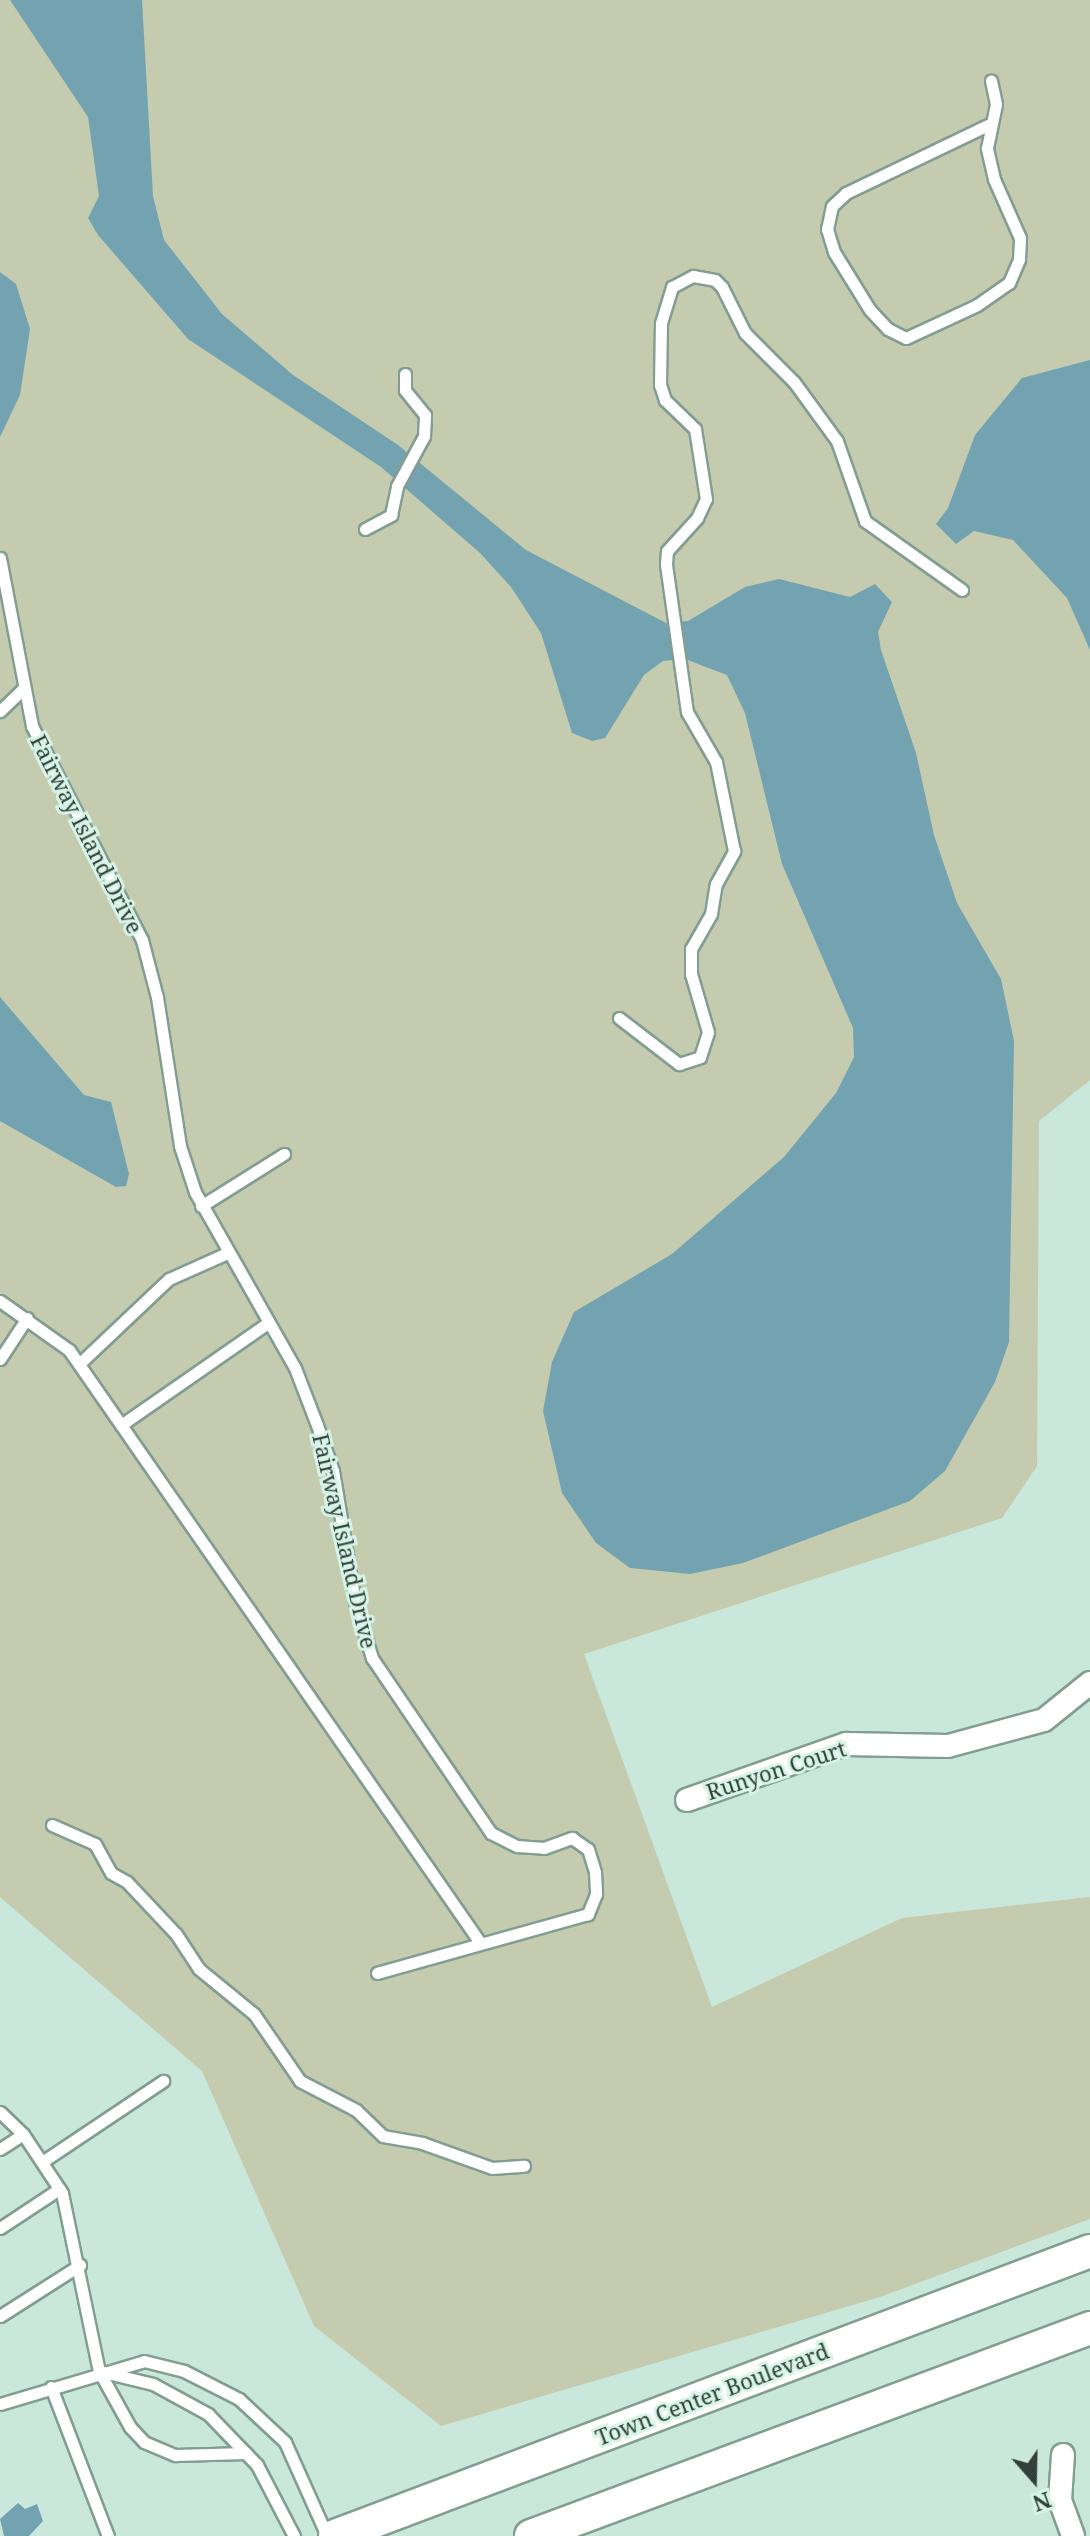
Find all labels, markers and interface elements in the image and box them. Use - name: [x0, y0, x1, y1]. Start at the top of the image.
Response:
- street label: Fairway Island Drive: [25, 730, 149, 938]
- street label: Fairway Island Drive: [307, 1431, 383, 1651]
- street label: Runyon Court: [703, 1735, 849, 1805]
- street label: Town Center Boulevard: [592, 2337, 832, 2451]
- north arrow: [994, 2440, 1074, 2520]
- text: N: [1029, 2485, 1055, 2520]

